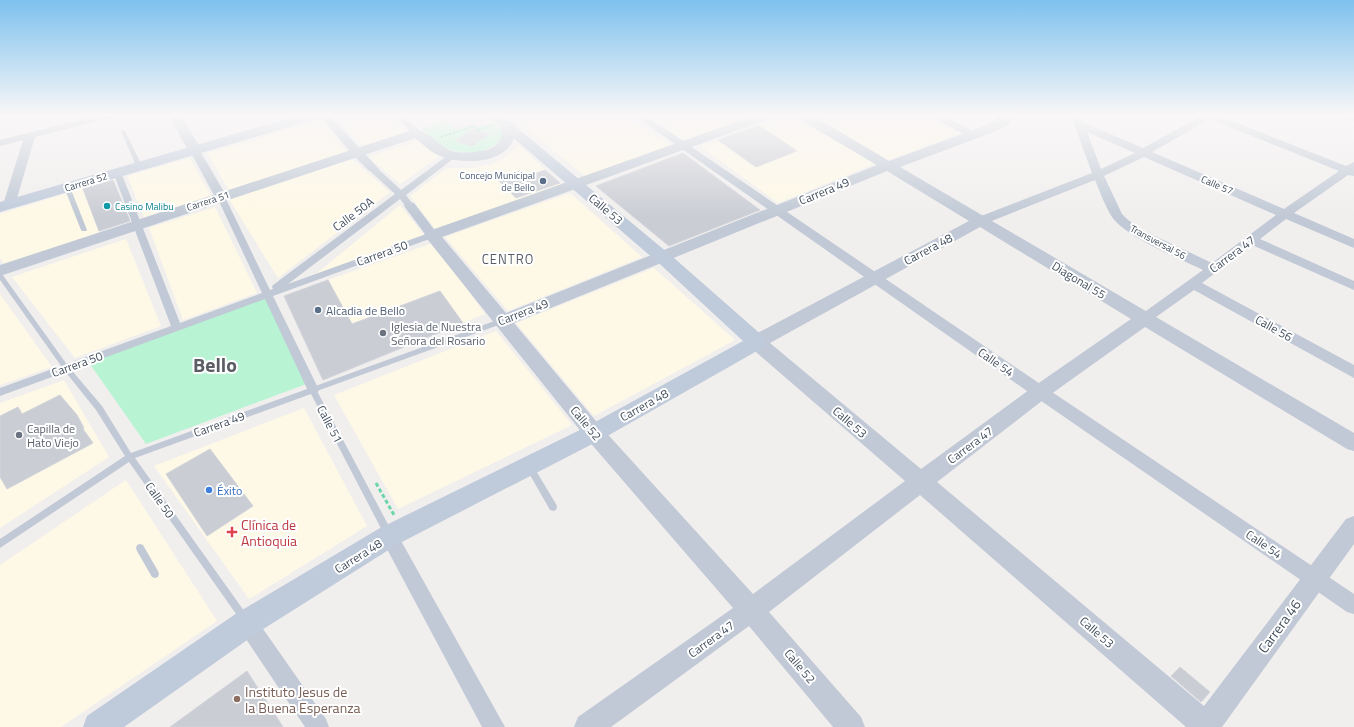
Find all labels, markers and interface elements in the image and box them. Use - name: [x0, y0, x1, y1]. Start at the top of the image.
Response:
- street label: Carrera 52: [63, 168, 109, 196]
- place label: Concejo Municipal de Bello: [460, 168, 535, 195]
- street label: Carrera 49: [796, 172, 852, 210]
- street label: Calle 57: [1199, 172, 1235, 198]
- marker: Concejo Municipal de Bello: [538, 176, 548, 186]
- street label: Carrera 51: [185, 187, 231, 215]
- street label: Calle 53: [584, 189, 628, 229]
- street label: Calle 50A: [328, 192, 378, 236]
- place label: Casino Malibu: [115, 199, 174, 214]
- marker: Casino Malibu: [102, 201, 112, 211]
- street label: Transversal 56: [1127, 221, 1189, 263]
- street label: Carrera 48: [900, 228, 956, 270]
- street label: Carrera 47: [1205, 230, 1259, 278]
- street label: Carrera 50: [354, 235, 410, 271]
- district label: CENTRO: [482, 249, 534, 269]
- street label: Diagonal 55: [1048, 256, 1110, 304]
- street label: Carrera 49: [495, 294, 551, 330]
- place label: Alcadia de Bello: [326, 301, 405, 320]
- marker: Alcadia de Bello: [313, 305, 323, 315]
- street label: Calle 56: [1252, 310, 1296, 346]
- place label: Iglesia de Nuestra Señora del Rosario: [391, 317, 485, 350]
- marker: Iglesia de Nuestra Señora del Rosario: [378, 328, 388, 338]
- street label: Calle 54: [974, 343, 1018, 381]
- street label: Carrera 50: [49, 346, 105, 382]
- district label: Bello: [193, 349, 237, 380]
- street label: Carrera 48: [616, 384, 672, 426]
- street label: Calle 52: [566, 401, 606, 445]
- street label: Calle 51: [312, 402, 348, 446]
- street label: Calle 53: [829, 402, 871, 442]
- street label: Carrera 49: [191, 406, 247, 442]
- place label: Capilla de Hato Viejo: [27, 419, 79, 452]
- street label: Carrera 47: [943, 421, 997, 469]
- marker: Capilla de Hato Viejo: [14, 430, 24, 440]
- street label: Calle 50: [141, 478, 179, 522]
- place label: Éxito: [217, 481, 242, 500]
- marker: Éxito: [204, 485, 214, 495]
- place label: Clínica de Antioquia: [241, 514, 297, 551]
- street label: Calle 54: [1242, 525, 1286, 563]
- marker: Clínica de Antioquia: [226, 526, 238, 538]
- street label: Carrera 48: [330, 534, 386, 578]
- street label: Carrera 46: [1252, 595, 1306, 657]
- street label: Calle 53: [1076, 612, 1118, 652]
- street label: Carrera 47: [684, 616, 738, 662]
- street label: Calle 52: [780, 644, 820, 688]
- place label: Instituto Jesus de la Buena Esperanza: [245, 681, 361, 718]
- marker: Instituto Jesus de la Buena Esperanza: [232, 694, 242, 704]

